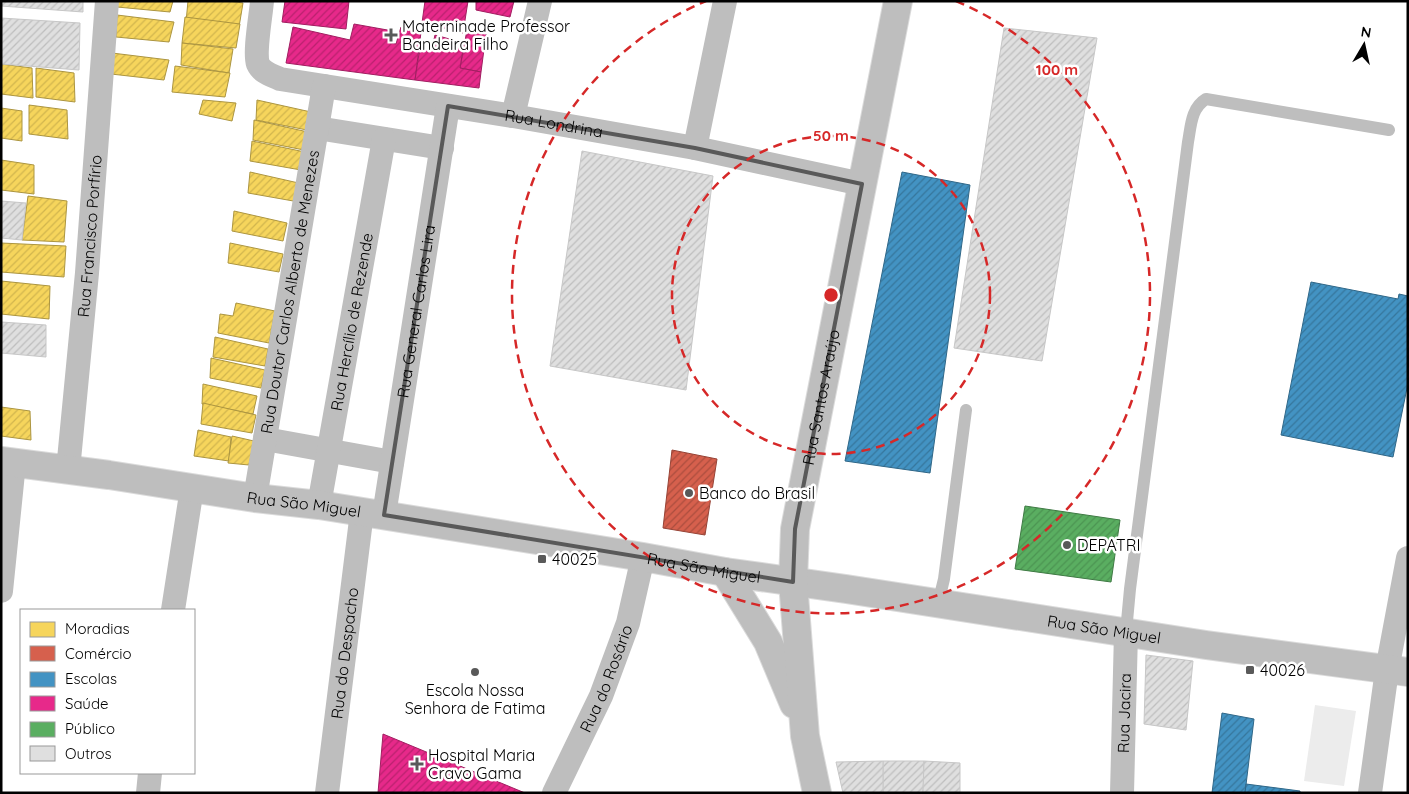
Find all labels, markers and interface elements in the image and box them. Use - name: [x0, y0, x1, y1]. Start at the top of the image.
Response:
- place label: Materninade Professor Bandeira Filho: [402, 16, 570, 54]
- north arrow: [1339, 20, 1389, 70]
- text: N: [1360, 22, 1373, 42]
- marker: Materninade Professor Bandeira Filho: [384, 28, 398, 42]
- text: 100 m: [1036, 60, 1078, 79]
- street label: Rua Londrina: [503, 105, 605, 142]
- text: 50 m: [813, 126, 849, 145]
- street label: Rua Doutor Carlos Alberto de Menezes: [256, 149, 323, 435]
- street label: Rua Francisco Porfírio: [73, 154, 106, 318]
- street label: Rua General Carlos Lira: [392, 223, 439, 399]
- street label: Rua Hercílio de Rezende: [326, 231, 377, 412]
- centre of rings: [822, 286, 840, 304]
- street label: Rua Santos Araújo: [798, 328, 844, 467]
- place label: Banco do Brasil: [699, 483, 815, 503]
- street label: Rua São Miguel: [245, 487, 362, 522]
- marker: Banco do Brasil: [683, 487, 695, 499]
- place label: DEPATRI: [1077, 535, 1140, 555]
- marker: DEPATRI: [1061, 539, 1073, 551]
- street label: Rua São Miguel: [645, 548, 762, 587]
- place label: 40025: [552, 549, 597, 569]
- marker: 40025: [536, 553, 548, 565]
- street label: Rua do Despacho: [326, 586, 363, 720]
- legend: [20, 609, 195, 774]
- street label: Rua São Miguel: [1046, 610, 1162, 648]
- text: Moradias: [65, 619, 130, 638]
- street label: Rua do Rosário: [575, 622, 637, 735]
- text: Comércio: [65, 644, 132, 663]
- place label: 40026: [1260, 660, 1305, 680]
- marker: 40026: [1244, 664, 1256, 676]
- marker: Escola Nossa Senhora de Fatima: [469, 666, 481, 678]
- text: Escolas: [65, 669, 117, 688]
- street label: Rua Jacira: [1113, 673, 1135, 753]
- place label: Escola Nossa Senhora de Fatima: [405, 680, 545, 718]
- text: Saúde: [65, 694, 108, 713]
- text: Público: [65, 719, 115, 738]
- text: Outros: [65, 744, 112, 763]
- place label: Hospital Maria Cravo Gama: [428, 745, 535, 783]
- marker: Hospital Maria Cravo Gama: [410, 757, 424, 771]

